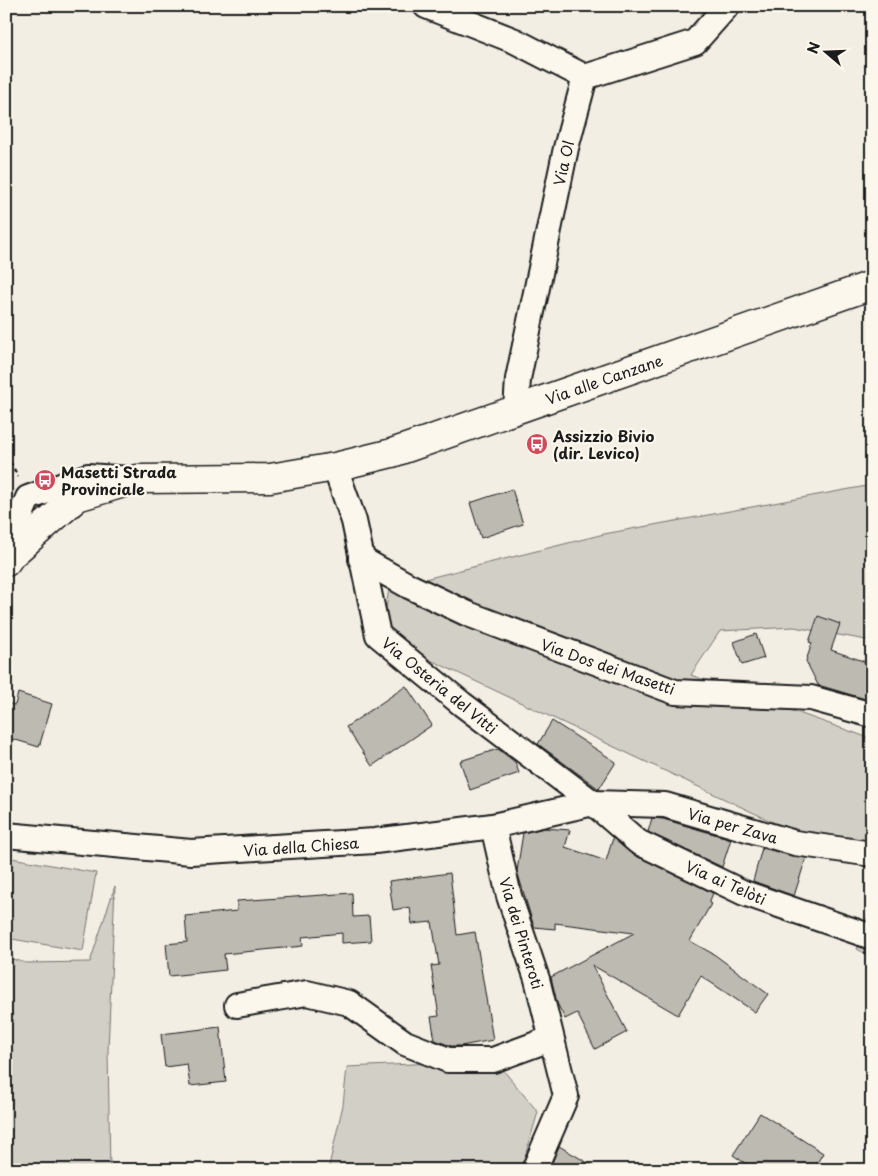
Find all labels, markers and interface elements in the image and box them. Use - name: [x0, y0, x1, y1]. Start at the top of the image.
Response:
- north arrow: [800, 28, 850, 78]
- text: N: [802, 39, 825, 56]
- street label: Via Ol: [547, 138, 579, 188]
- street label: Via alle Canzane: [542, 348, 666, 410]
- place label: Assizzio Bivio (dir. Levico): [552, 424, 654, 464]
- bus stop icon: Assizzio Bivio (dir. Levico): [525, 432, 549, 456]
- place label: Masetti Strada Provinciale: [61, 460, 177, 500]
- bus stop icon: Masetti Strada Provinciale: [33, 468, 57, 492]
- street label: Via Osteria del Vitti: [377, 631, 503, 739]
- street label: Via Dos dei Masetti: [538, 632, 678, 700]
- street label: Via per Zava: [685, 801, 782, 849]
- street label: Via della Chiesa: [242, 830, 360, 862]
- street label: Via ai Telòti: [682, 854, 770, 910]
- street label: Via dei Pinteroti: [494, 874, 550, 992]

